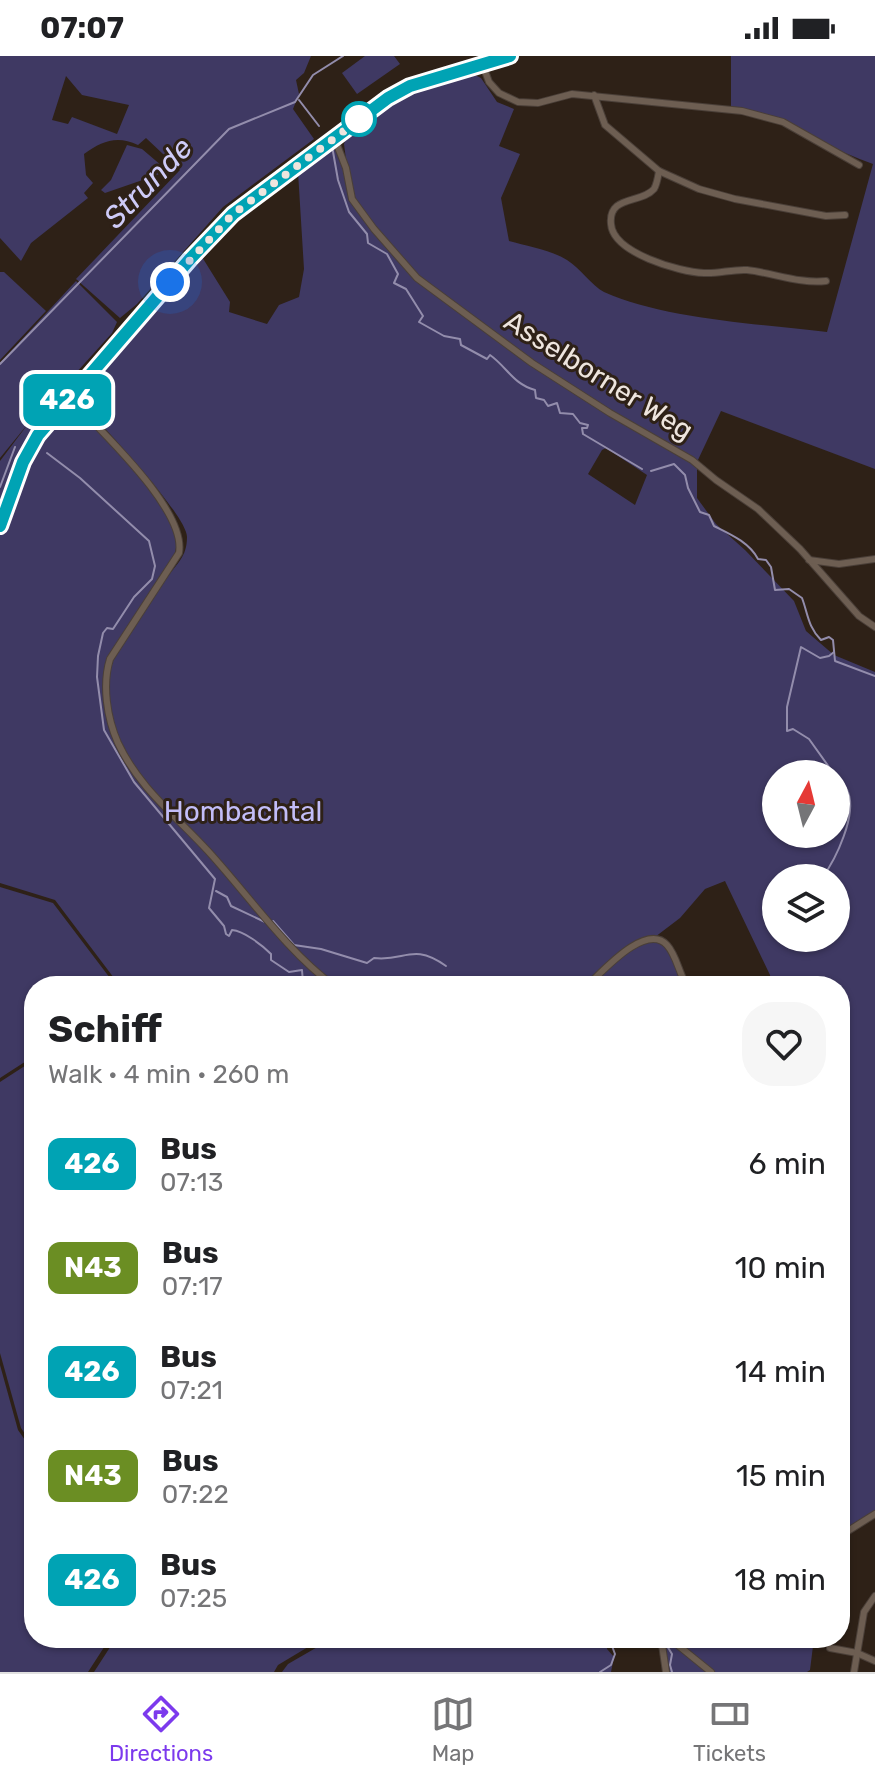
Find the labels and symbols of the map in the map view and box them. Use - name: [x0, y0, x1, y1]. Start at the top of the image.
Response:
- unlabelled marker: [342, 102, 376, 136]
- water label: Strunde: [96, 130, 200, 236]
- your location: [150, 262, 190, 302]
- street label: Asselborner Weg: [498, 304, 699, 447]
- line badge: 426: [21, 374, 113, 426]
- north arrow: [762, 760, 850, 848]
- park label: Hombachtal: [164, 795, 322, 828]

